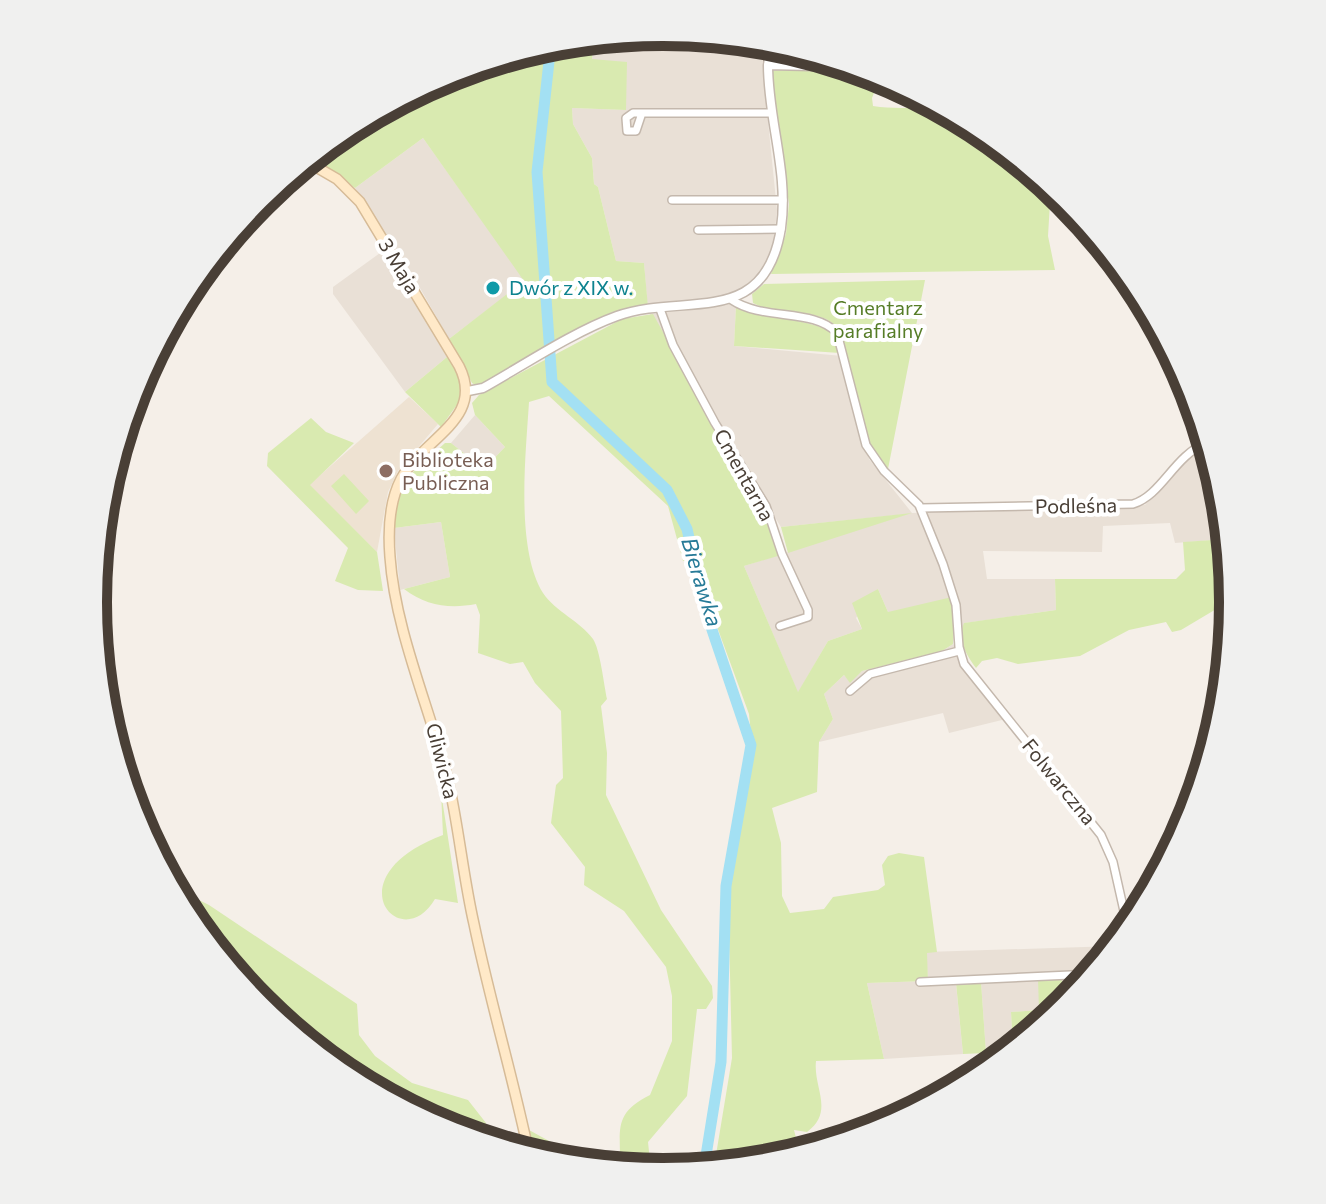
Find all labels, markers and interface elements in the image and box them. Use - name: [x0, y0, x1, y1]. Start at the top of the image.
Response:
- street label: 3 Maja: [374, 233, 426, 297]
- place label: Dwór z XIX w.: [509, 275, 633, 299]
- marker: Dwór z XIX w.: [484, 279, 502, 297]
- park label: Cmentarz parafialny: [833, 295, 923, 342]
- street label: Cmentarna: [710, 424, 780, 525]
- place label: Biblioteka Publiczna: [402, 447, 494, 494]
- marker: Biblioteka Publiczna: [377, 462, 395, 480]
- street label: Podleśna: [1035, 492, 1117, 518]
- water label: Bierawka: [676, 534, 729, 630]
- street label: Gliwicka: [422, 720, 464, 801]
- street label: Folwarczna: [1018, 734, 1102, 829]

